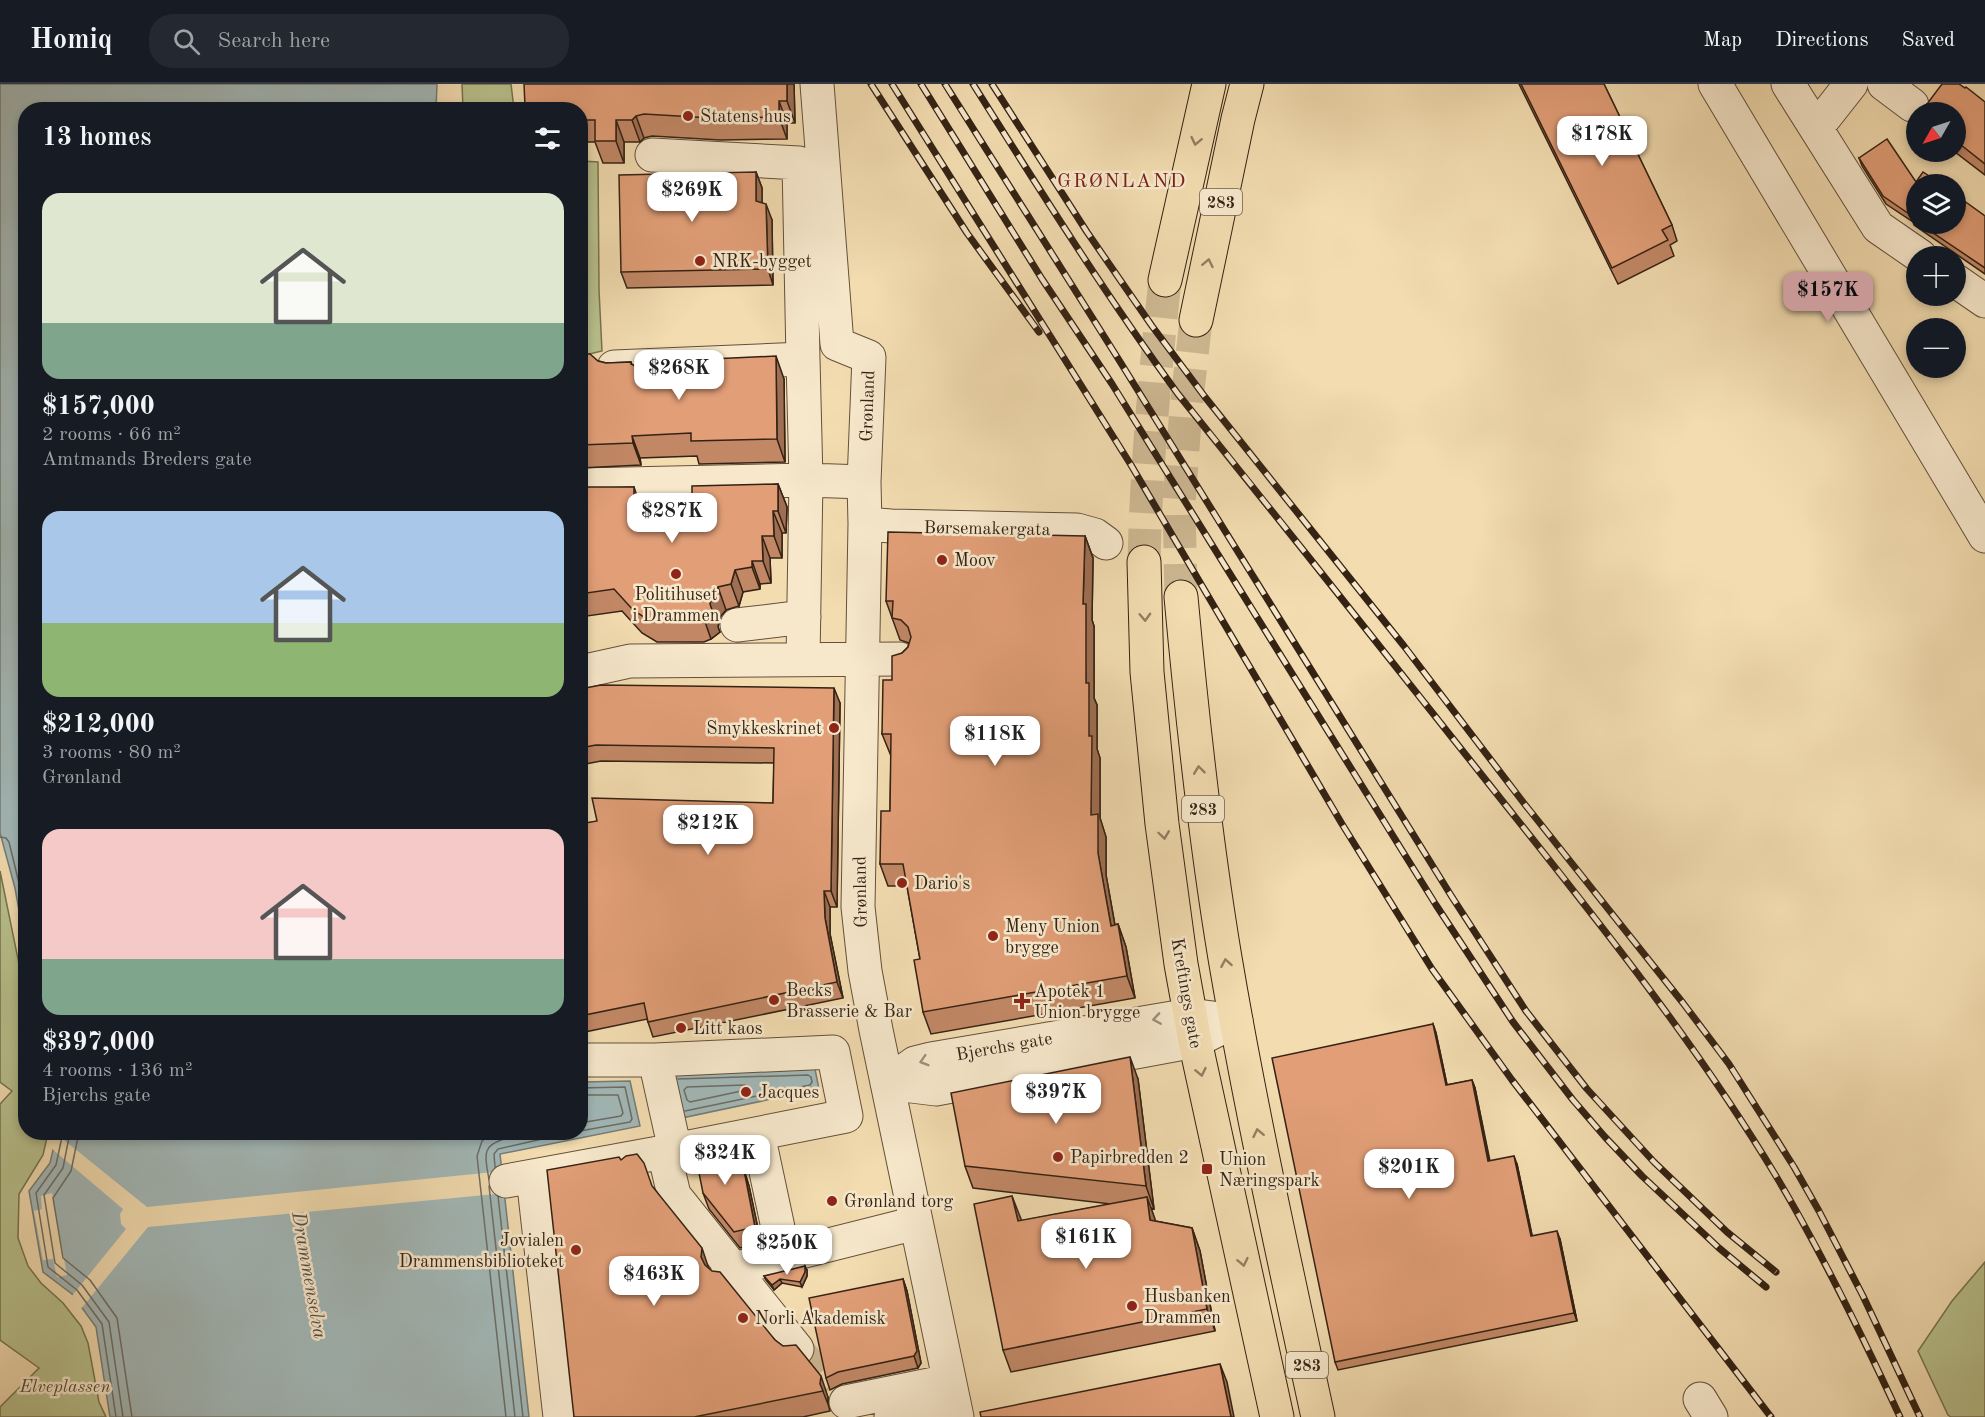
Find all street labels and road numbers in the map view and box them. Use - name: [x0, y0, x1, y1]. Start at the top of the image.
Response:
- road number: 283: [1200, 189, 1242, 215]
- street label: Grønland: [858, 370, 878, 442]
- street label: Børsemakergata: [923, 519, 1051, 539]
- road number: 283: [1182, 796, 1224, 822]
- street label: Grønland: [851, 856, 871, 928]
- street label: Kreftings gate: [1167, 937, 1205, 1050]
- street label: Bjerchs gate: [955, 1030, 1054, 1064]
- road number: 283: [1286, 1352, 1328, 1378]

